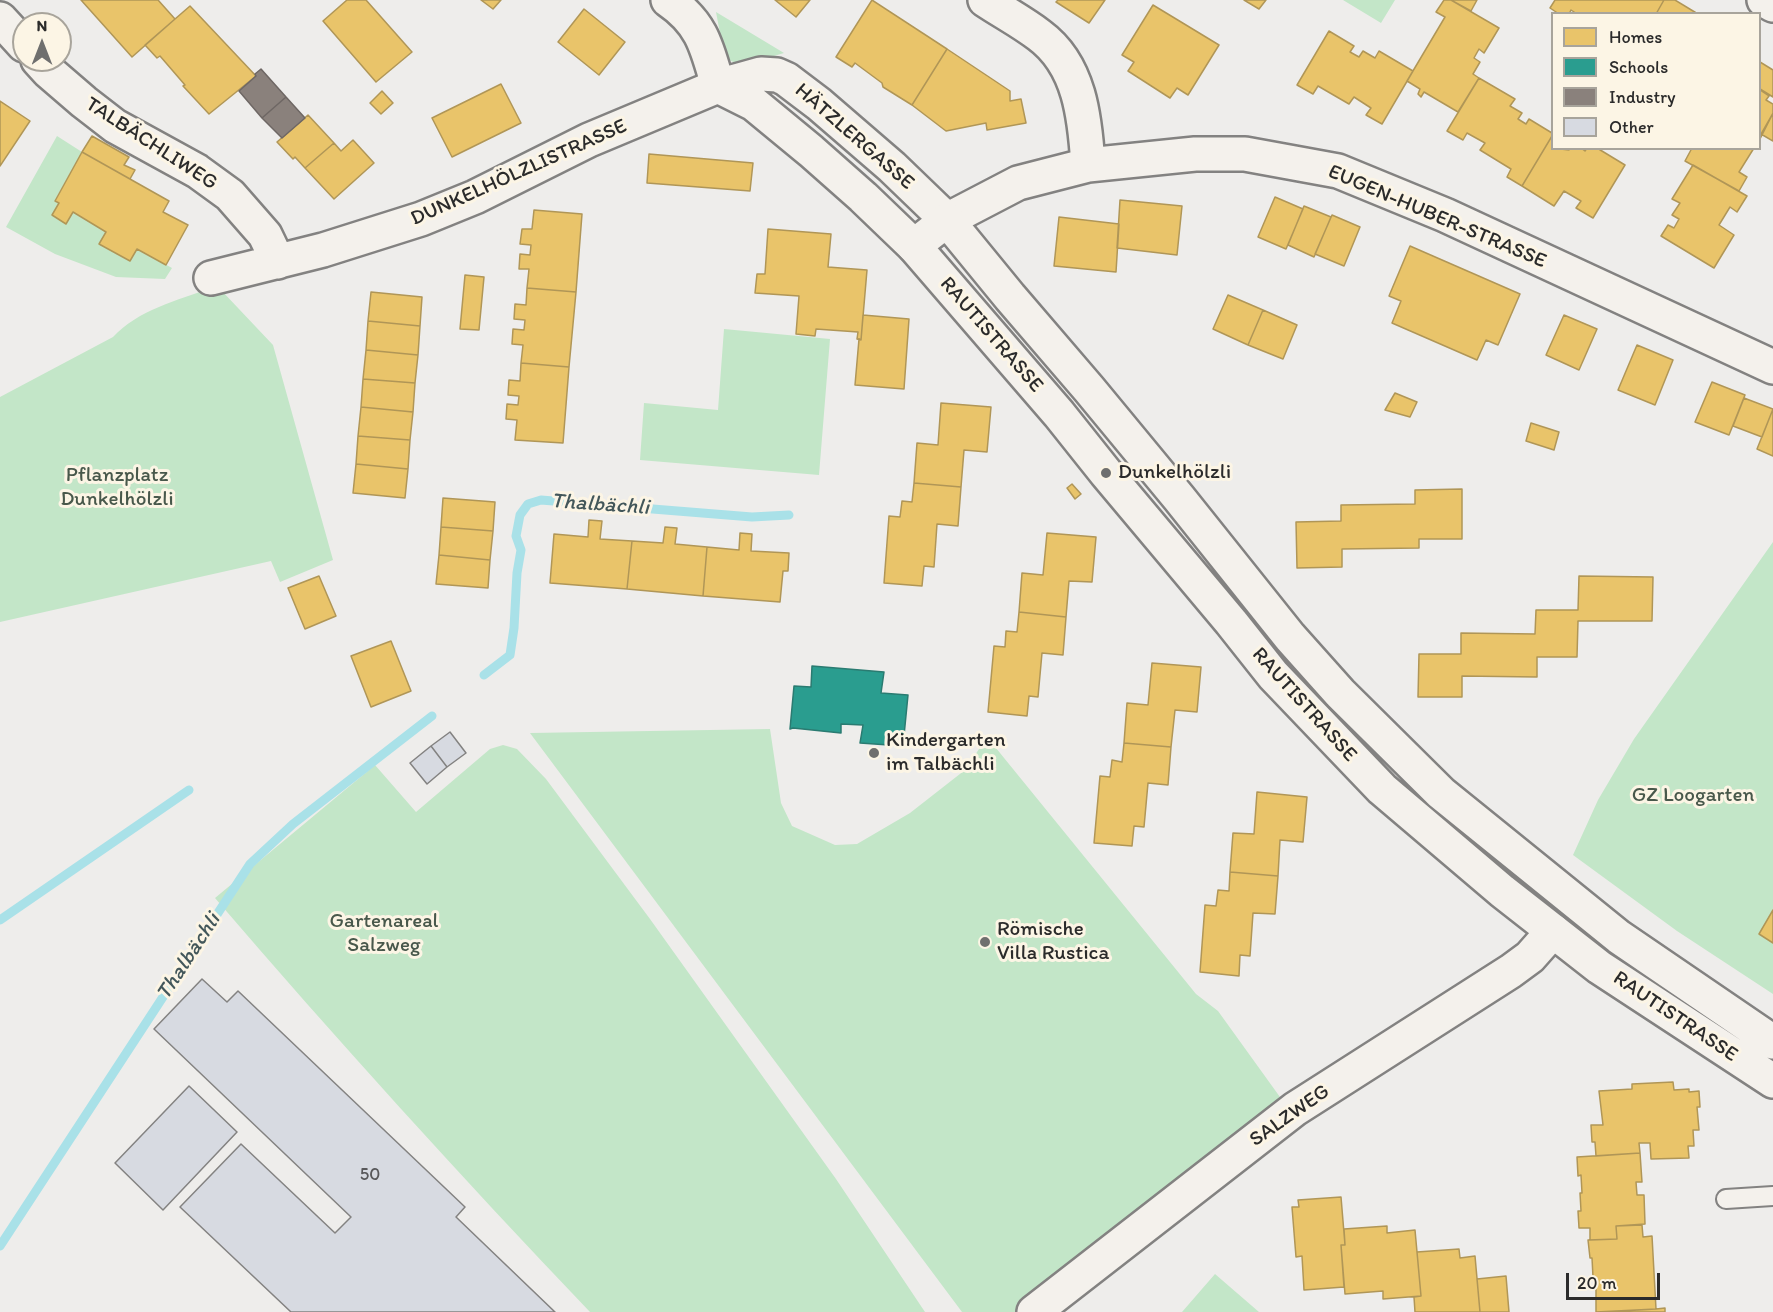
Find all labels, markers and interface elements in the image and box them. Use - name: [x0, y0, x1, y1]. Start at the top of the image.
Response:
- north arrow: [12, 12, 72, 72]
- legend: [1551, 12, 1761, 150]
- text: N: [37, 16, 47, 35]
- text: Homes: [1609, 26, 1662, 48]
- text: Schools: [1609, 56, 1668, 78]
- street label: HÄTZLERGASSE: [789, 78, 919, 196]
- text: Industry: [1609, 86, 1676, 108]
- street label: TALBÄCHLIWEG: [80, 92, 222, 196]
- street label: DUNKELHÖLZLISTRASSE: [407, 114, 631, 232]
- text: Other: [1609, 116, 1654, 138]
- street label: EUGEN-HUBER-STRASSE: [1324, 160, 1550, 274]
- street label: RAUTISTRASSE: [934, 272, 1048, 398]
- place label: Dunkelhölzli: [1118, 460, 1231, 486]
- park label: Pflanzplatz Dunkelhölzli: [60, 463, 174, 513]
- marker: Dunkelhölzli: [1099, 466, 1113, 480]
- water label: Thalbächli: [550, 488, 650, 522]
- street label: RAUTISTRASSE: [1246, 643, 1362, 767]
- place label: Kindergarten im Talbächli: [886, 728, 1006, 778]
- marker: Kindergarten im Talbächli: [867, 746, 881, 760]
- park label: GZ Loogarten: [1632, 783, 1754, 809]
- water label: Thalbächli: [151, 909, 227, 1005]
- park label: Gartenareal Salzweg: [329, 909, 439, 959]
- place label: Römische Villa Rustica: [997, 917, 1109, 967]
- marker: Römische Villa Rustica: [978, 935, 992, 949]
- street label: RAUTISTRASSE: [1608, 966, 1742, 1068]
- street label: SALZWEG: [1245, 1079, 1335, 1153]
- house number: 50: [360, 1164, 380, 1186]
- scale bar: [1569, 1261, 1664, 1299]
- text: 20 m: [1577, 1272, 1617, 1294]

